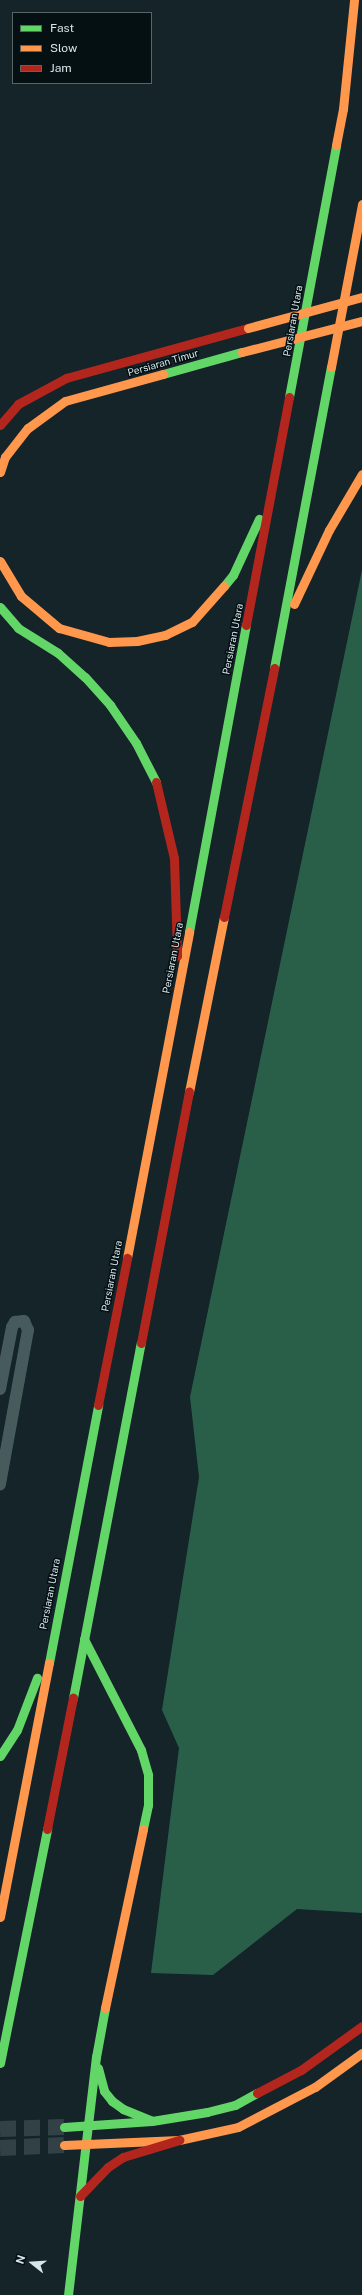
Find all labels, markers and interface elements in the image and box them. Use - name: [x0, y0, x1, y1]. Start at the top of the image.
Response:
- legend: [12, 12, 152, 84]
- text: Fast: [50, 21, 74, 35]
- text: Slow: [50, 41, 77, 55]
- text: Jam: [50, 61, 72, 75]
- street label: Persiaran Utara: [281, 284, 305, 358]
- street label: Persiaran Timur: [126, 347, 200, 379]
- street label: Persiaran Utara: [220, 602, 246, 676]
- street label: Persiaran Utara: [160, 921, 186, 995]
- street label: Persiaran Utara: [99, 1239, 125, 1313]
- street label: Persiaran Utara: [37, 1557, 63, 1631]
- north arrow: [12, 2243, 52, 2283]
- text: N: [14, 2254, 28, 2265]

